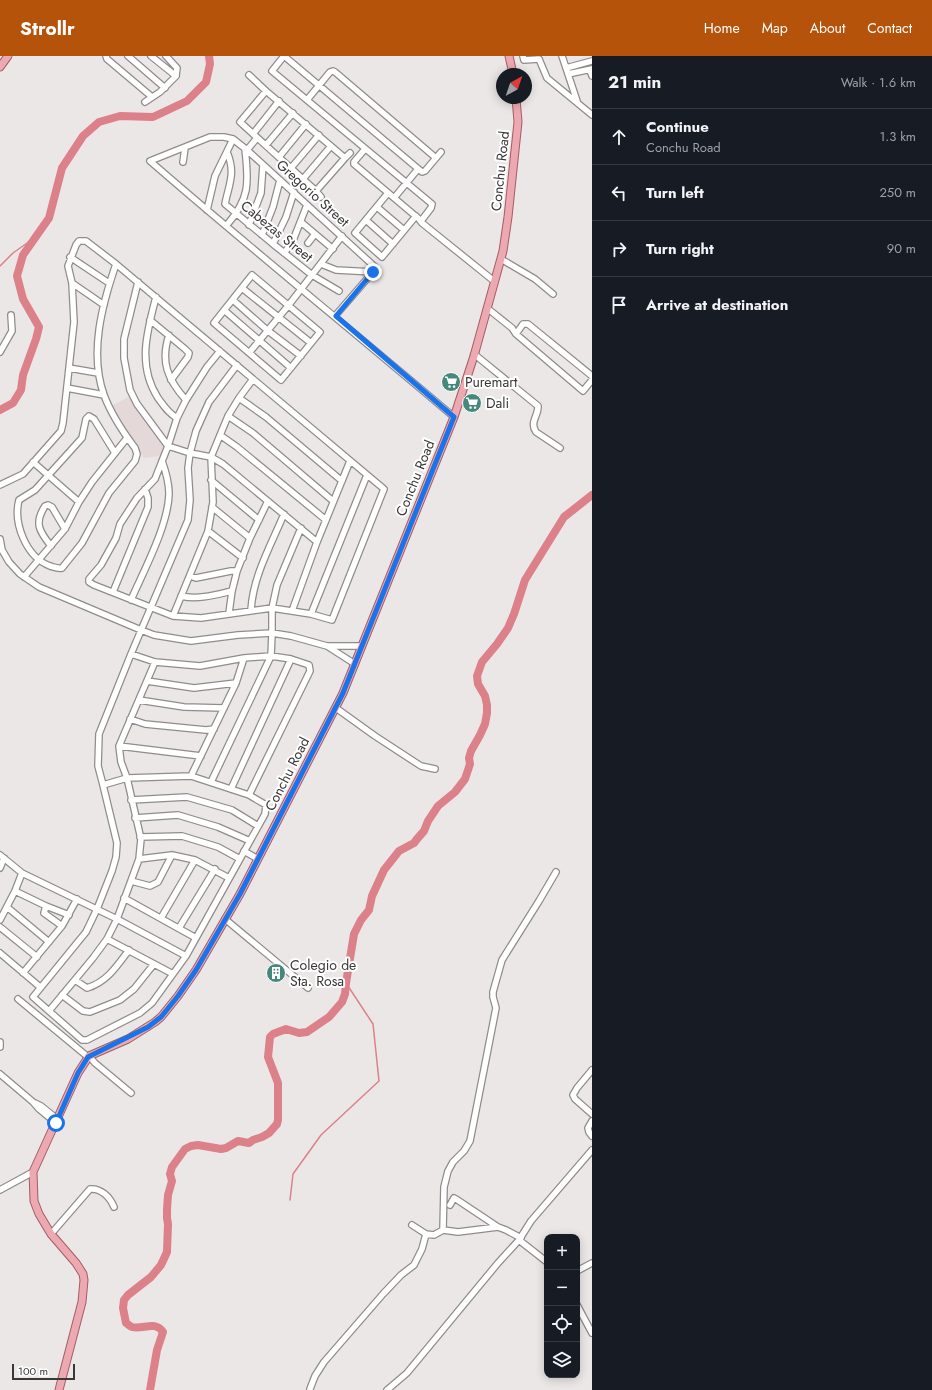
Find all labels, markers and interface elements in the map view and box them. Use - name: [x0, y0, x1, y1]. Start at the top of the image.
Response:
- text: Strollr: [20, 15, 75, 42]
- text: Home: [704, 18, 740, 38]
- text: Map: [762, 18, 788, 38]
- text: About: [810, 18, 845, 38]
- text: Contact: [867, 18, 912, 38]
- north arrow: [496, 68, 532, 104]
- text: 21 min: [608, 70, 661, 94]
- text: Walk · 1.6 km: [841, 73, 916, 92]
- text: Continue: [646, 116, 709, 138]
- icon: ahead: [608, 126, 630, 148]
- text: 1.3 km: [879, 127, 916, 146]
- street label: Conchu Road: [486, 130, 514, 212]
- text: Conchu Road: [646, 138, 721, 157]
- street label: Gregorio Street: [272, 155, 354, 232]
- icon: left: [608, 182, 630, 204]
- text: Turn left: [646, 182, 704, 204]
- text: 250 m: [879, 183, 916, 202]
- street label: Cabezas Street: [237, 196, 318, 267]
- icon: right: [608, 238, 630, 260]
- text: Turn right: [646, 238, 714, 260]
- text: 90 m: [887, 239, 916, 258]
- route end: [364, 263, 382, 281]
- icon: arrive: [608, 294, 630, 316]
- text: Arrive at destination: [646, 294, 788, 316]
- supermarket icon: Puremart: [440, 371, 462, 393]
- place label: Puremart: [465, 372, 518, 392]
- supermarket icon: Dali: [461, 392, 483, 414]
- place label: Dali: [486, 393, 509, 413]
- street label: Conchu Road: [391, 437, 439, 519]
- street label: Conchu Road: [260, 734, 314, 814]
- place label: Colegio de Sta. Rosa: [290, 955, 356, 991]
- building icon: Colegio de Sta. Rosa: [265, 962, 287, 984]
- route start: [47, 1114, 65, 1132]
- map controls: [544, 1234, 580, 1378]
- button: +: [544, 1234, 580, 1270]
- button: −: [544, 1270, 580, 1306]
- button: locate: [544, 1306, 580, 1342]
- button: layers: [544, 1342, 580, 1378]
- scale bar: [12, 1362, 75, 1381]
- text: 100 m: [18, 1363, 48, 1379]

